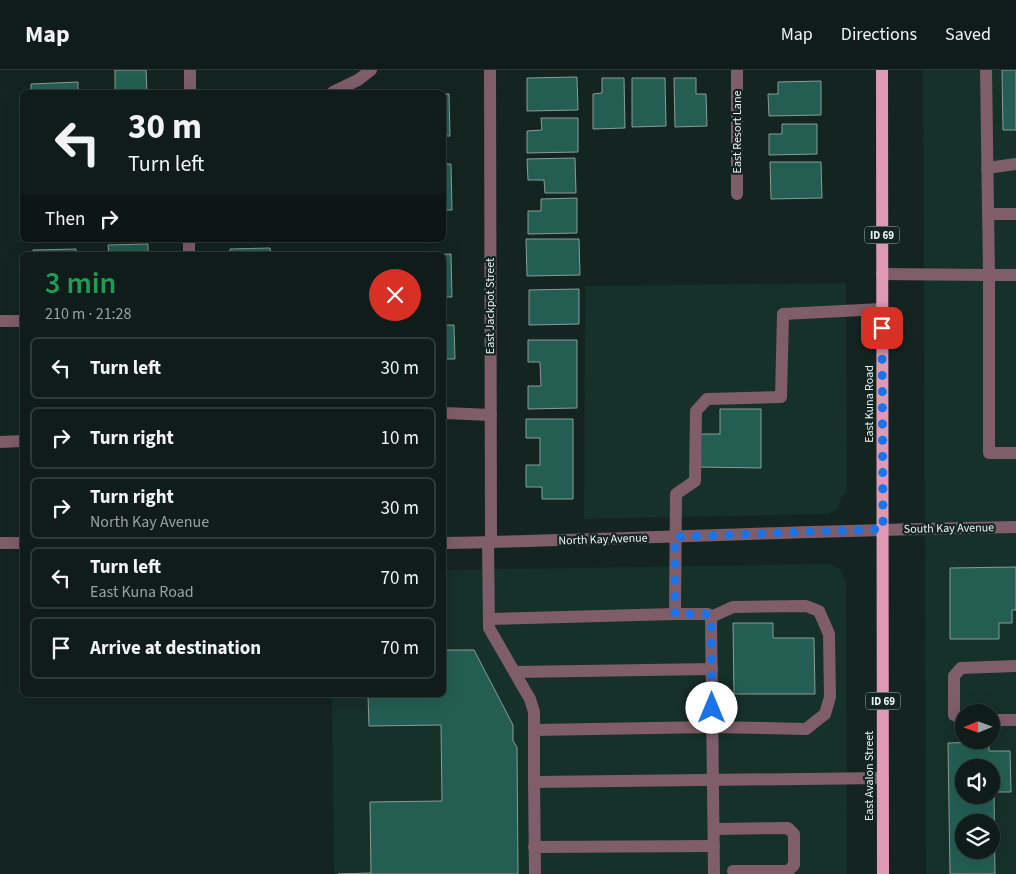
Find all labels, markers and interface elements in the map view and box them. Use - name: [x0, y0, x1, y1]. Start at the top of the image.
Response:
- text: Map: [25, 17, 70, 52]
- text: Map: [781, 22, 813, 47]
- text: Directions: [841, 22, 917, 47]
- text: Saved: [945, 22, 991, 47]
- street label: East Resort Lane: [729, 91, 746, 173]
- text: 30 m: [128, 102, 202, 152]
- icon: left: [45, 110, 110, 175]
- text: Turn left: [128, 148, 204, 180]
- icon: right: [95, 205, 123, 233]
- text: Then: [45, 206, 85, 233]
- road number: ID 69: [864, 226, 900, 244]
- street label: East Jackpot Street: [482, 258, 499, 354]
- text: 3 min: [45, 262, 116, 305]
- button: close: [369, 269, 421, 321]
- text: 210 m · 21:28: [45, 303, 132, 325]
- pin: [861, 307, 903, 349]
- icon: arrive: [868, 314, 896, 342]
- icon: left: [47, 354, 75, 382]
- text: Turn left: [90, 355, 161, 382]
- text: 30 m: [381, 355, 419, 382]
- street label: East Kuna Road: [861, 365, 878, 443]
- icon: right: [47, 424, 75, 452]
- text: Turn right: [90, 425, 174, 452]
- text: 10 m: [381, 425, 419, 452]
- text: Turn right: [90, 484, 174, 511]
- icon: right: [47, 494, 75, 522]
- text: 30 m: [381, 495, 419, 522]
- text: North Kay Avenue: [90, 511, 209, 533]
- street label: South Kay Avenue: [904, 519, 994, 538]
- street label: North Kay Avenue: [558, 529, 648, 550]
- text: Turn left: [90, 554, 161, 581]
- icon: left: [47, 564, 75, 592]
- text: 70 m: [381, 565, 419, 592]
- text: East Kuna Road: [90, 581, 194, 603]
- icon: arrive: [47, 634, 75, 662]
- text: Arrive at destination: [90, 635, 261, 662]
- text: 70 m: [381, 635, 419, 662]
- position arrow: [685, 681, 737, 733]
- road number: ID 69: [866, 692, 900, 710]
- north arrow: [955, 704, 1000, 749]
- map controls: [955, 704, 1000, 859]
- street label: East Avalon Street: [861, 731, 878, 821]
- button: sound: [955, 759, 1000, 804]
- button: layers: [955, 814, 1000, 859]

